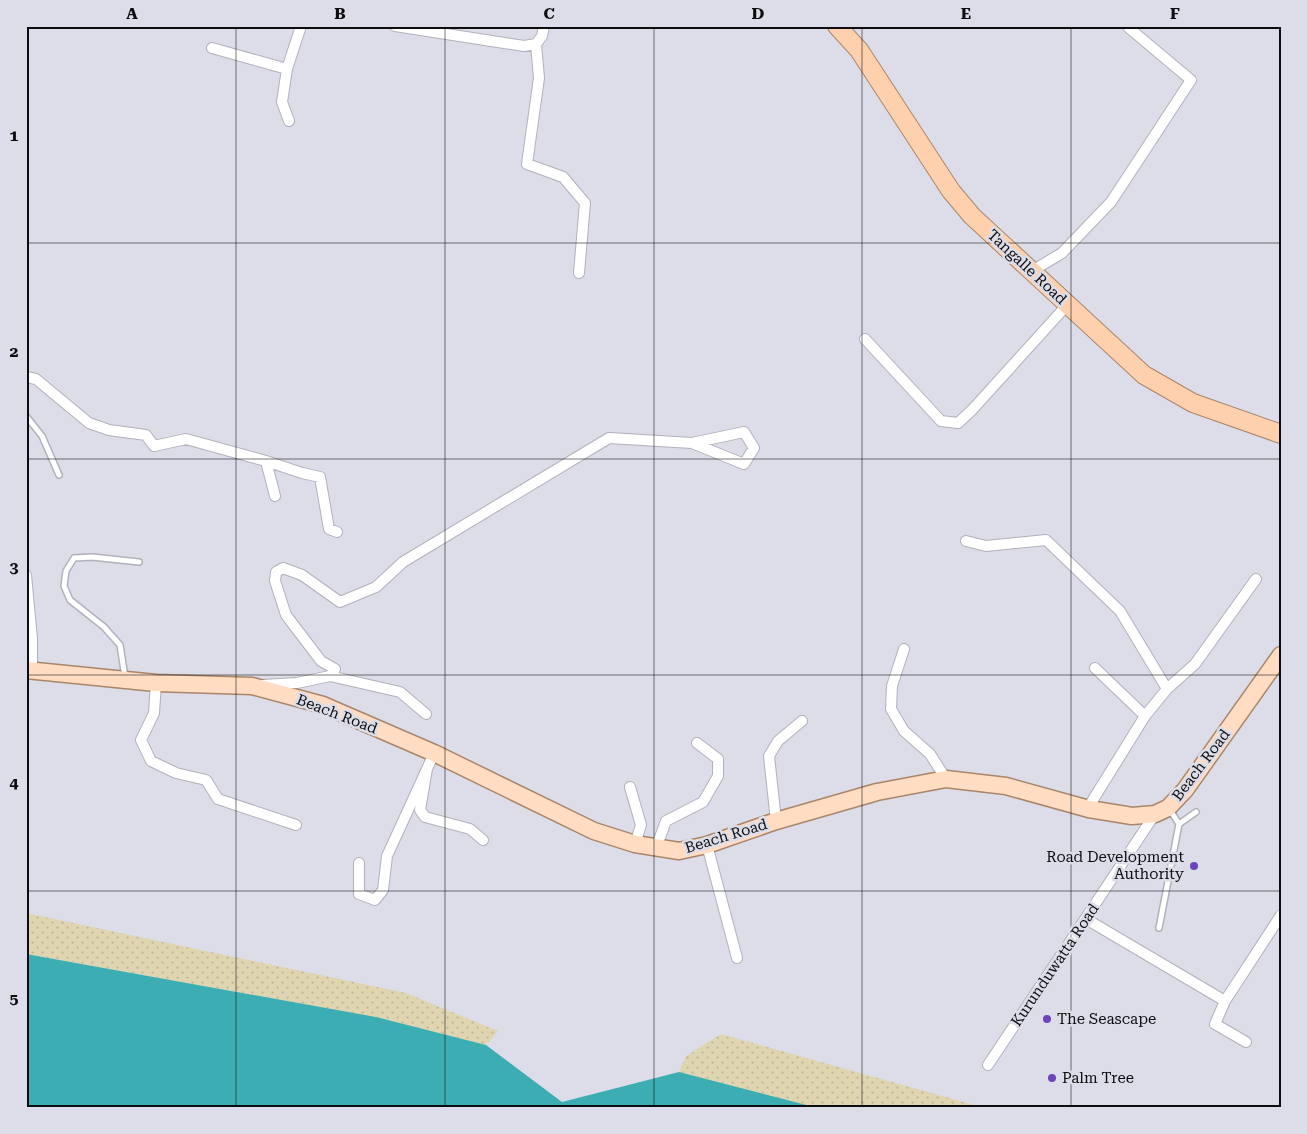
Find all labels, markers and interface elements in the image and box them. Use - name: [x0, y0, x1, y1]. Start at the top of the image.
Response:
- text: A: [126, 4, 138, 23]
- text: B: [334, 4, 346, 23]
- text: C: [543, 4, 555, 23]
- text: D: [752, 4, 765, 23]
- text: E: [961, 4, 971, 23]
- text: F: [1170, 4, 1180, 23]
- text: 1: [10, 126, 19, 145]
- street label: Tangalle Road: [984, 226, 1071, 308]
- text: 2: [10, 342, 19, 361]
- text: 3: [10, 558, 19, 577]
- street label: Beach Road: [294, 690, 380, 738]
- street label: Beach Road: [1168, 725, 1234, 804]
- text: 4: [10, 773, 19, 792]
- street label: Beach Road: [683, 815, 770, 857]
- place label: Road Development Authority: [1046, 848, 1184, 883]
- marker: Road Development Authority: [1188, 860, 1200, 872]
- street label: Kurunduwatta Road: [1007, 900, 1103, 1030]
- text: 5: [10, 989, 19, 1008]
- place label: The Seascape: [1057, 1010, 1156, 1028]
- marker: The Seascape: [1041, 1013, 1053, 1025]
- place label: Palm Tree: [1062, 1069, 1134, 1087]
- marker: Palm Tree: [1046, 1072, 1058, 1084]

